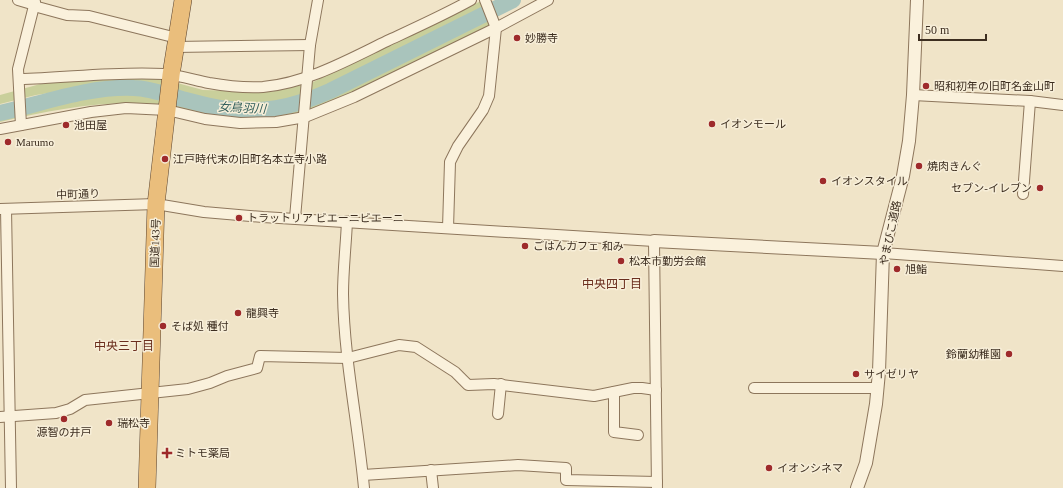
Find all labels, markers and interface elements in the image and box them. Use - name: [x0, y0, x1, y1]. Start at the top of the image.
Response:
- scale bar: [919, 16, 986, 42]
- text: 50 m: [925, 23, 950, 37]
- place label: 妙勝寺: [525, 32, 558, 44]
- marker: 妙勝寺: [512, 33, 522, 43]
- place label: 昭和初年の旧町名金山町: [934, 80, 1055, 92]
- marker: 昭和初年の旧町名金山町: [921, 81, 931, 91]
- water label: 女鳥羽川: [218, 100, 268, 116]
- place label: イオンモール: [720, 118, 786, 130]
- place label: 池田屋: [74, 119, 107, 131]
- marker: イオンモール: [707, 119, 717, 129]
- marker: 池田屋: [61, 120, 71, 130]
- place label: Marumo: [16, 136, 54, 148]
- marker: Marumo: [3, 137, 13, 147]
- place label: 江戸時代末の旧町名本立寺小路: [173, 153, 327, 165]
- marker: 江戸時代末の旧町名本立寺小路: [160, 154, 170, 164]
- place label: 焼肉きんぐ: [927, 160, 982, 172]
- marker: 焼肉きんぐ: [914, 161, 924, 171]
- place label: イオンスタイル: [831, 175, 908, 187]
- marker: イオンスタイル: [818, 176, 828, 186]
- place label: セブン-イレブン: [951, 182, 1032, 194]
- marker: セブン-イレブン: [1035, 183, 1045, 193]
- street label: 中町通り: [56, 187, 100, 201]
- street label: やまびこ道路: [877, 199, 903, 267]
- place label: トラットリア ビエーニビエーニ: [247, 212, 404, 224]
- marker: トラットリア ビエーニビエーニ: [234, 213, 244, 223]
- street label: 国道143号: [148, 218, 162, 268]
- place label: ごはんカフェ 和み: [533, 240, 624, 252]
- marker: ごはんカフェ 和み: [520, 241, 530, 251]
- place label: 松本市勤労会館: [629, 255, 706, 267]
- marker: 松本市勤労会館: [616, 256, 626, 266]
- place label: 旭鮨: [905, 263, 927, 275]
- marker: 旭鮨: [892, 264, 902, 274]
- district label: 中央四丁目: [582, 277, 642, 291]
- place label: 龍興寺: [246, 307, 279, 319]
- marker: 龍興寺: [233, 308, 243, 318]
- place label: そば処 種付: [171, 320, 229, 332]
- marker: そば処 種付: [158, 321, 168, 331]
- district label: 中央三丁目: [94, 339, 154, 353]
- place label: 鈴蘭幼稚園: [946, 348, 1001, 360]
- marker: 鈴蘭幼稚園: [1004, 349, 1014, 359]
- place label: サイゼリヤ: [864, 368, 919, 380]
- marker: サイゼリヤ: [851, 369, 861, 379]
- marker: 源智の井戸: [59, 414, 69, 424]
- place label: 瑞松寺: [117, 417, 150, 429]
- marker: 瑞松寺: [104, 418, 114, 428]
- place label: 源智の井戸: [37, 426, 92, 438]
- place label: ミトモ薬局: [175, 447, 230, 459]
- marker: ミトモ薬局: [162, 448, 172, 458]
- place label: イオンシネマ: [777, 462, 843, 474]
- marker: イオンシネマ: [764, 463, 774, 473]

